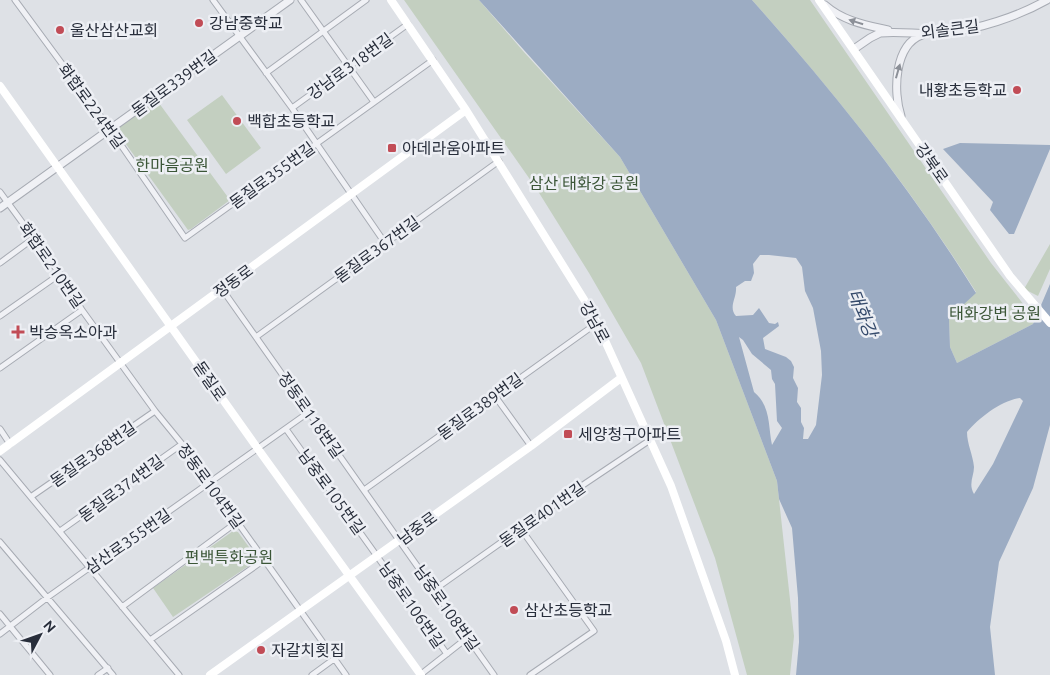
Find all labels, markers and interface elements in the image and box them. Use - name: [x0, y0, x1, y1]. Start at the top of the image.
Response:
- place label: 강남중학교: [209, 14, 283, 32]
- street label: 외솔큰길: [920, 16, 980, 42]
- marker: 강남중학교: [193, 17, 205, 29]
- one-way arrow: [849, 18, 864, 25]
- place label: 울산삼산교회: [70, 21, 158, 39]
- marker: 울산삼산교회: [54, 24, 66, 36]
- street label: 강남로318번길: [304, 29, 396, 103]
- street label: 돋질로339번길: [128, 46, 220, 120]
- street label: 화합로224번길: [55, 60, 129, 152]
- one-way arrow: [895, 64, 903, 79]
- place label: 내황초등학교: [919, 81, 1007, 99]
- marker: 내황초등학교: [1011, 84, 1023, 96]
- place label: 백합초등학교: [247, 112, 335, 130]
- marker: 백합초등학교: [231, 115, 243, 127]
- street label: 돋질로355번길: [226, 138, 318, 212]
- place label: 아데라움아파트: [402, 139, 505, 157]
- street label: 강북로: [912, 140, 952, 186]
- marker: 아데라움아파트: [386, 142, 398, 154]
- park label: 한마음공원: [135, 156, 209, 174]
- park label: 삼산 태화강 공원: [529, 174, 639, 192]
- street label: 돋질로367번길: [331, 212, 423, 286]
- street label: 화합로210번길: [16, 219, 88, 311]
- street label: 정동로: [210, 261, 256, 301]
- water label: 태화강: [844, 286, 882, 342]
- street label: 강남로: [577, 298, 613, 346]
- park label: 태화강변 공원: [949, 304, 1041, 322]
- place label: 박승옥소아과: [29, 323, 118, 341]
- marker: 박승옥소아과: [11, 325, 25, 339]
- street label: 돋질로: [190, 358, 230, 404]
- street label: 정동로118번길: [275, 369, 347, 461]
- street label: 돋질로389번길: [434, 369, 526, 443]
- street label: 돋질로368번길: [47, 418, 139, 490]
- place label: 세양청구아파트: [578, 425, 681, 443]
- marker: 세양청구아파트: [562, 428, 574, 440]
- street label: 정동로104번길: [174, 440, 248, 532]
- street label: 남중로105번길: [295, 446, 369, 538]
- street label: 돋질로374번길: [75, 451, 167, 525]
- street label: 돋질로401번길: [496, 478, 588, 550]
- street label: 삼산로355번길: [82, 505, 174, 577]
- street label: 남중로: [394, 508, 440, 548]
- park label: 편백특화공원: [185, 548, 273, 566]
- street label: 남중로106번길: [376, 559, 448, 651]
- street label: 남중로108번길: [411, 562, 483, 654]
- place label: 삼산초등학교: [524, 601, 612, 619]
- marker: 삼산초등학교: [508, 604, 520, 616]
- north arrow: [15, 610, 65, 660]
- text: N: [40, 617, 59, 636]
- place label: 자갈치횟집: [271, 641, 345, 659]
- marker: 자갈치횟집: [255, 644, 267, 656]

